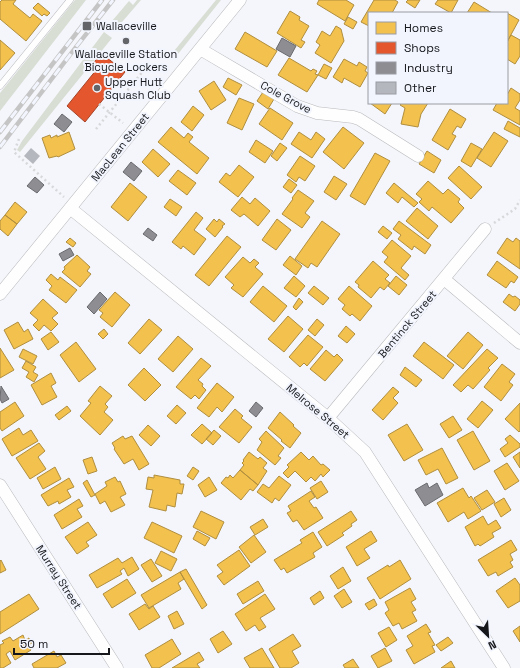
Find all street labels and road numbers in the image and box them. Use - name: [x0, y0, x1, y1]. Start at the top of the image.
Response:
- street label: Cole Grove: [258, 78, 314, 116]
- street label: MacLean Street: [88, 110, 152, 184]
- street label: Bentinck Street: [375, 287, 439, 361]
- street label: Melrose Street: [284, 380, 352, 442]
- street label: Murray Street: [33, 542, 85, 612]

